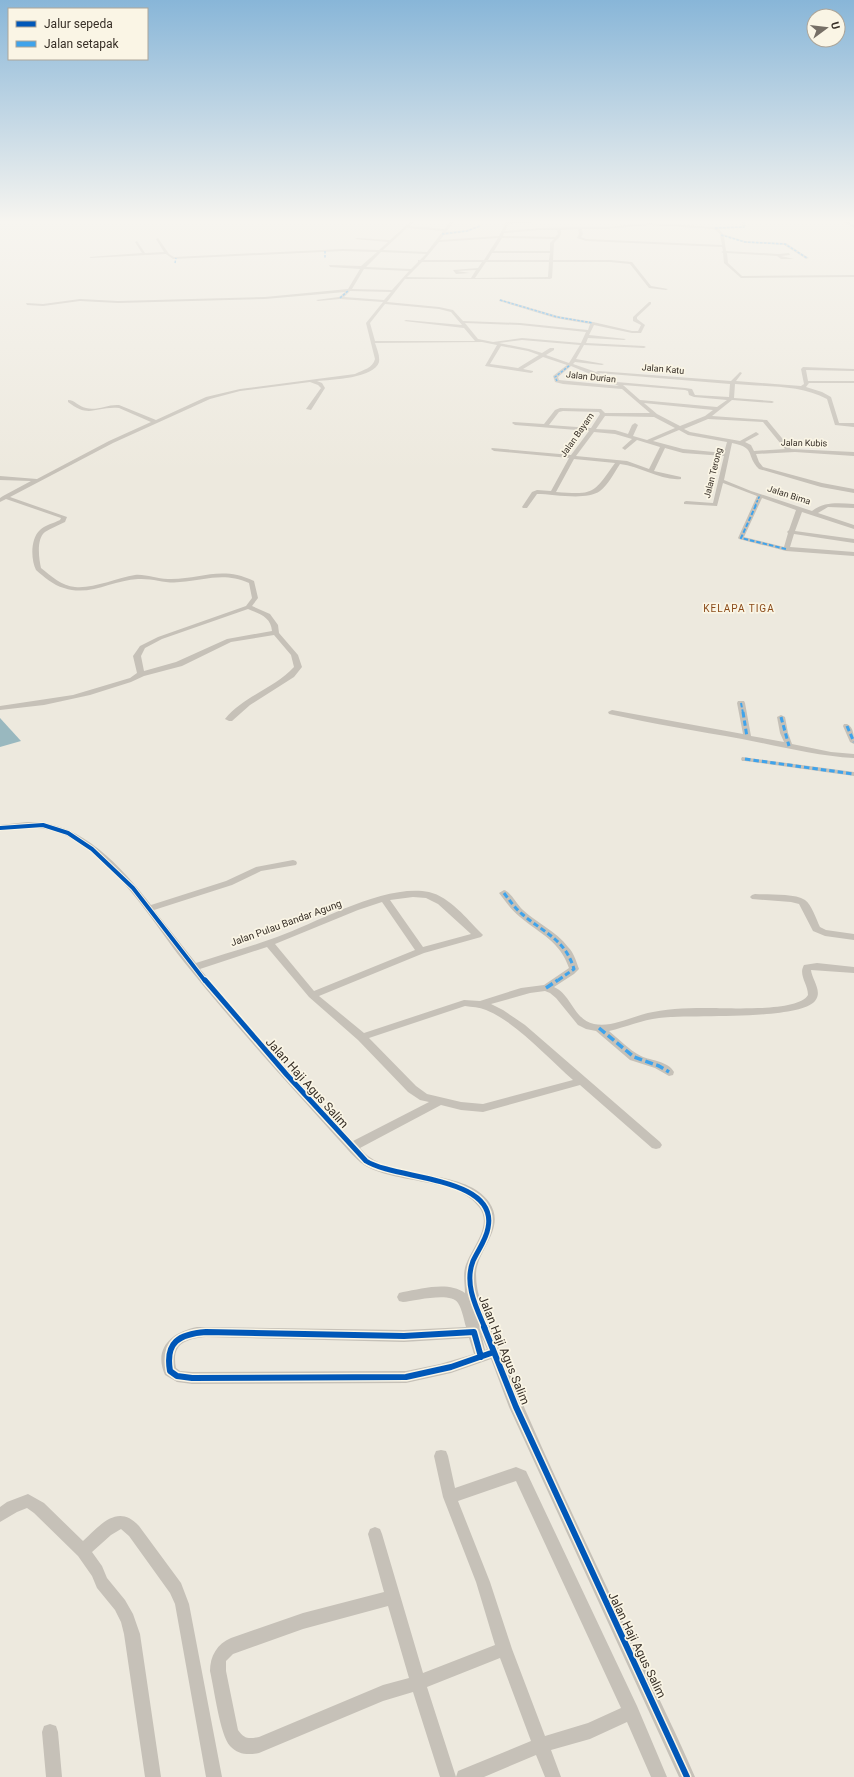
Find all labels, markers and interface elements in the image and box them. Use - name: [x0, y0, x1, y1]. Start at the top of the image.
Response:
- legend: [8, 8, 148, 60]
- north arrow: [806, 8, 846, 48]
- text: Jalur sepeda: [44, 17, 113, 31]
- text: U: [828, 20, 842, 31]
- text: Jalan setapak: [44, 37, 119, 51]
- street label: Jalan Katu: [641, 362, 685, 376]
- street label: Jalan Durian: [566, 369, 616, 385]
- street label: Jalan Bayam: [558, 411, 596, 459]
- street label: Jalan Kubis: [781, 438, 828, 448]
- street label: Jalan Terong: [702, 447, 724, 499]
- street label: Jalan Bima: [766, 483, 812, 507]
- district label: KELAPA TIGA: [703, 603, 775, 614]
- street label: Jalan Pulau Bandar Agung: [229, 898, 343, 948]
- street label: Jalan Haji Agus Salim: [263, 1035, 351, 1131]
- street label: Jalan Haji Agus Salim: [476, 1293, 532, 1407]
- street label: Jalan Haji Agus Salim: [605, 1590, 669, 1700]

